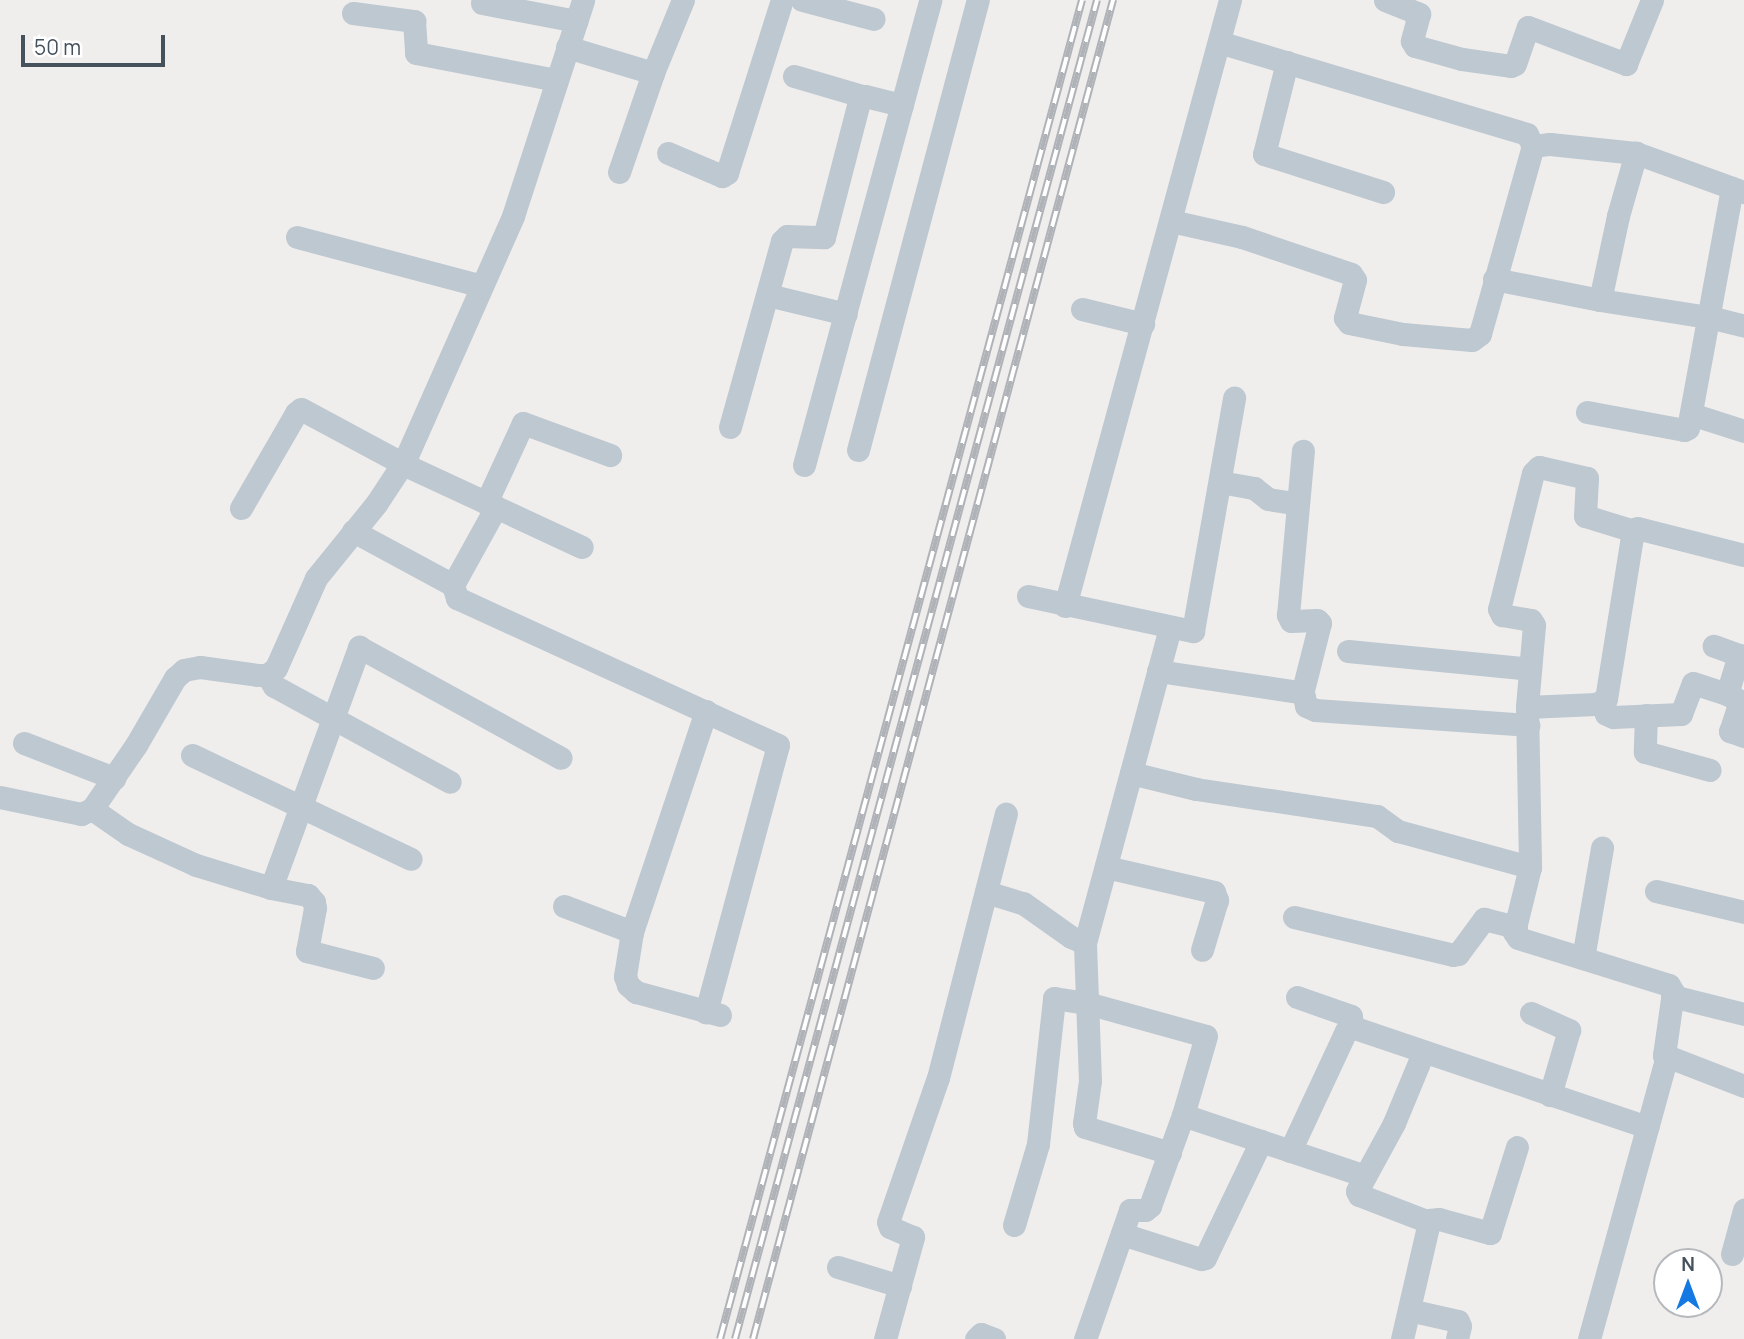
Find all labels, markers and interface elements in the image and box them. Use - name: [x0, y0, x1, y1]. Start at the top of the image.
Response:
- scale bar: [24, 21, 168, 65]
- text: 50 m: [34, 33, 81, 61]
- north arrow: [1653, 1248, 1723, 1318]
- text: N: [1681, 1251, 1695, 1277]

